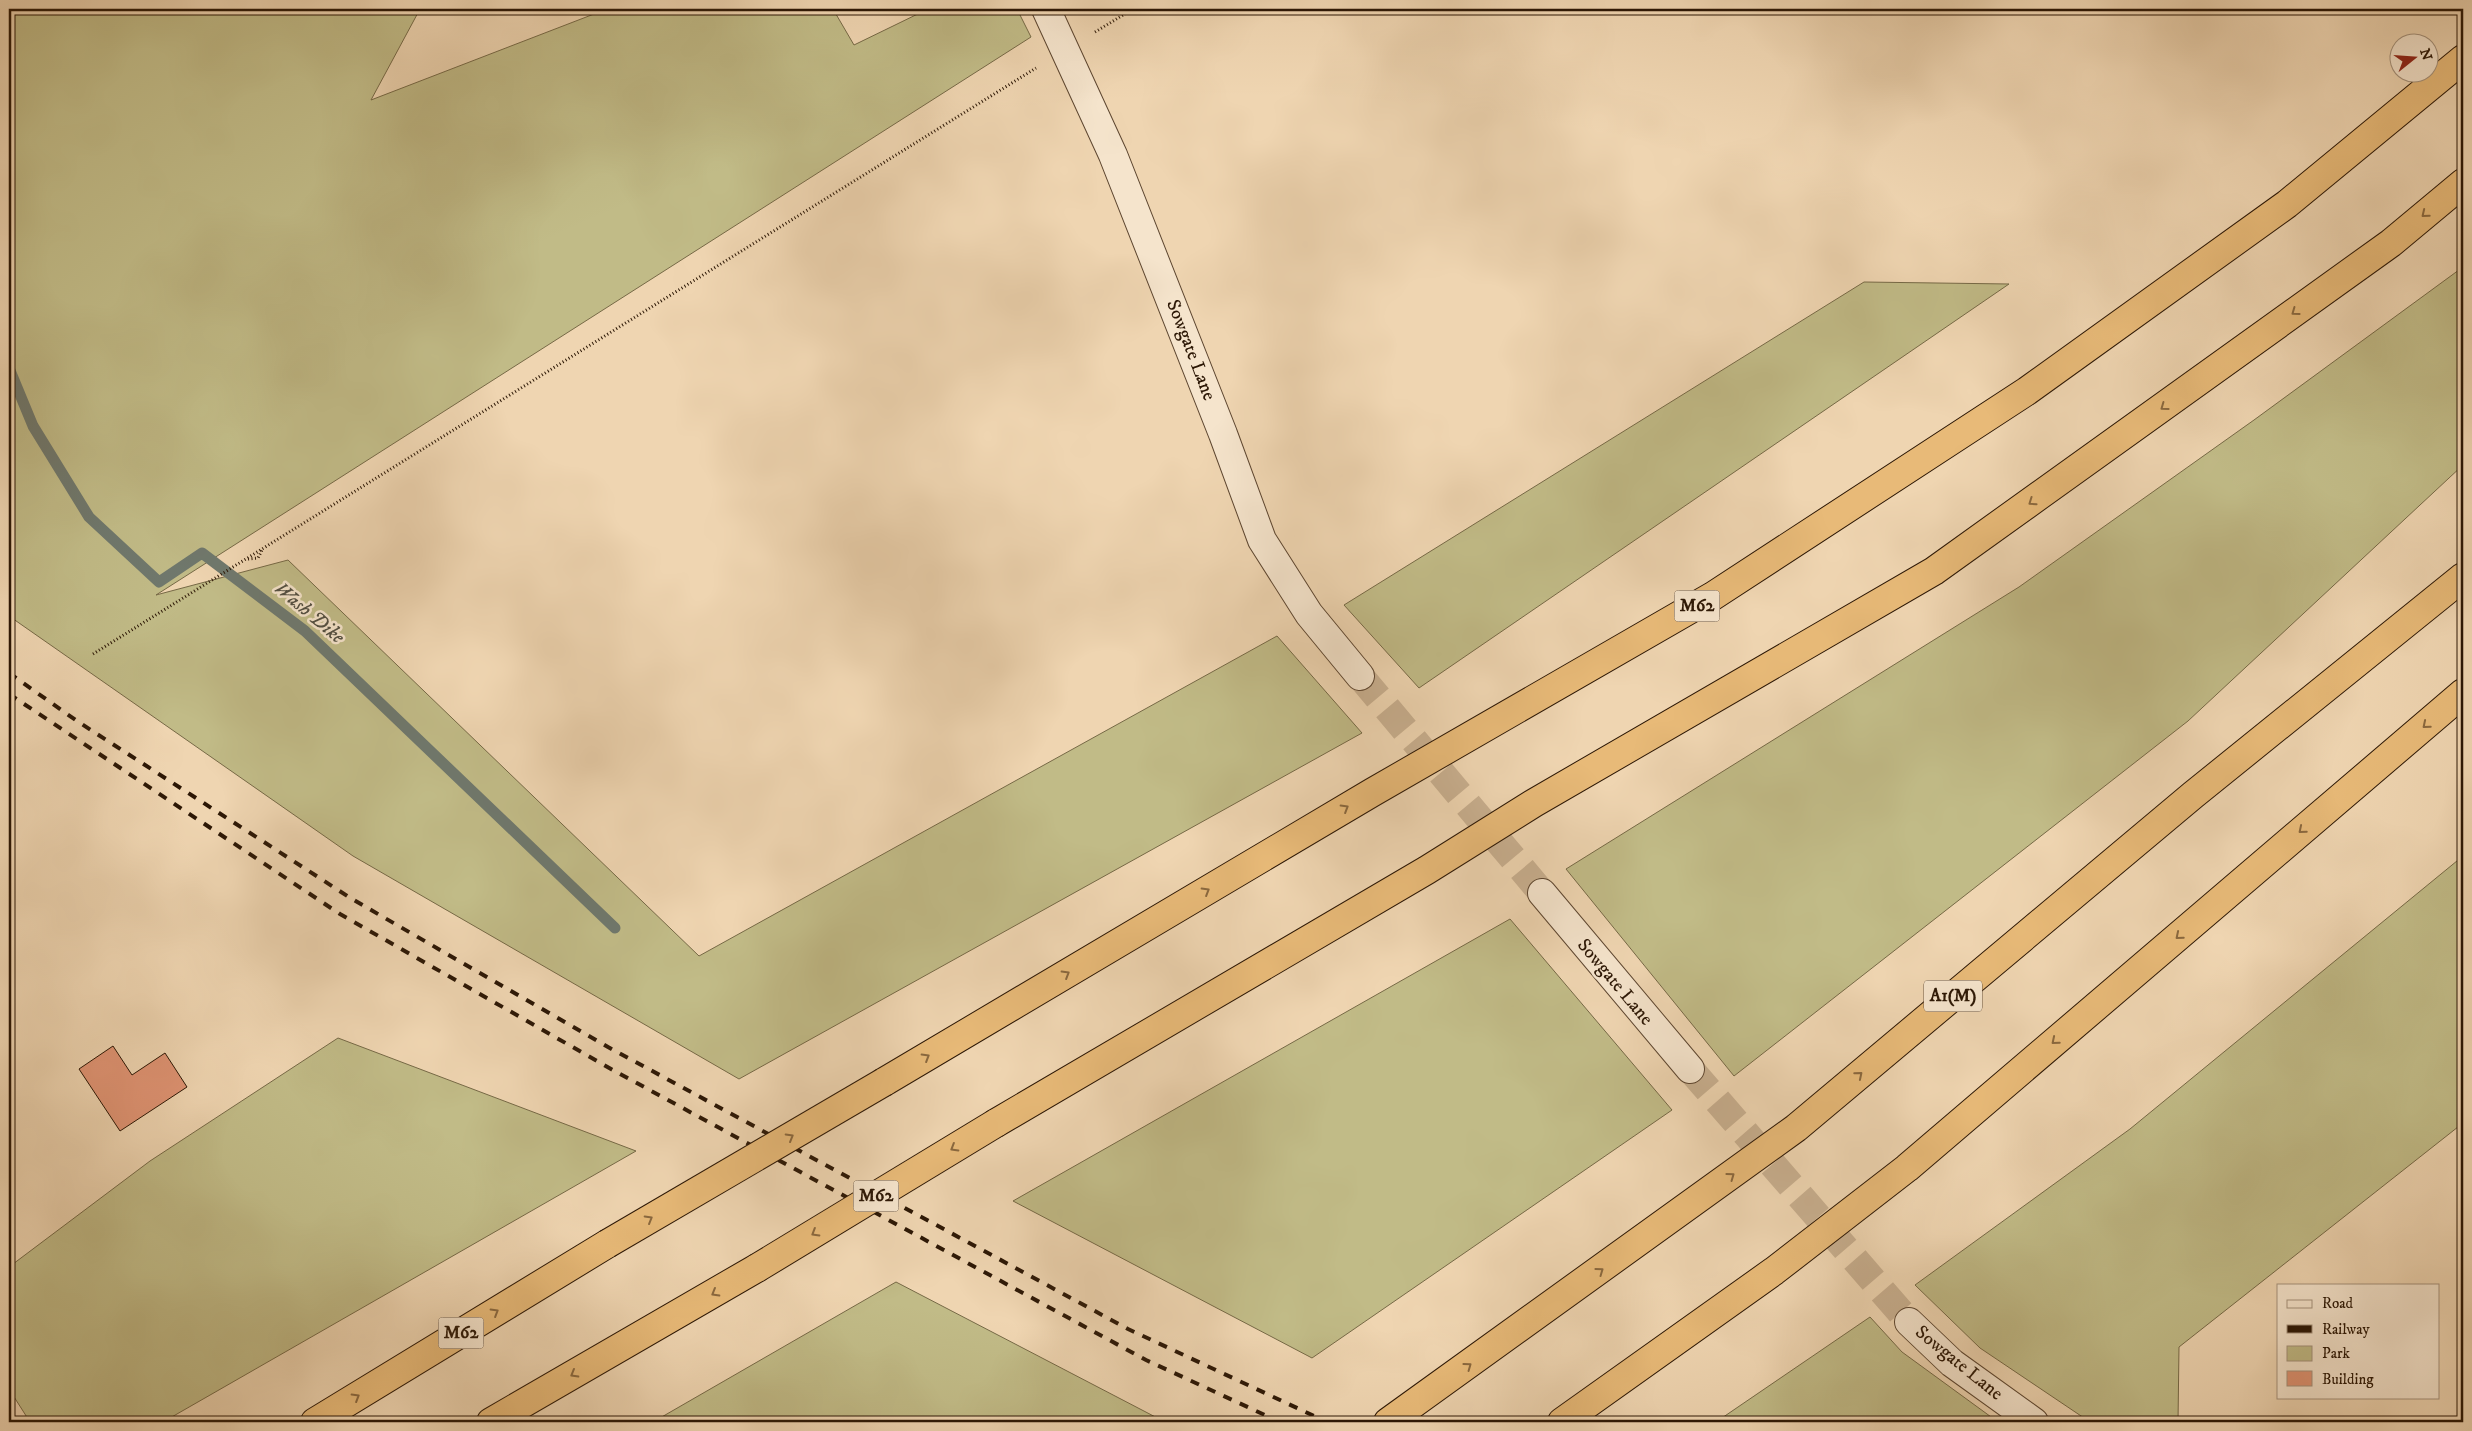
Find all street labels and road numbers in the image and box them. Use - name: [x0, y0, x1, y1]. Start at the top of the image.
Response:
- street label: Sowgate Lane: [1161, 296, 1221, 404]
- road number: M62: [1674, 590, 1720, 622]
- street label: Sowgate Lane: [1572, 934, 1658, 1030]
- road number: A1(M): [1924, 980, 1982, 1011]
- road number: M62: [854, 1180, 898, 1212]
- road number: M62: [438, 1318, 484, 1349]
- street label: Sowgate Lane: [1911, 1321, 2008, 1405]

